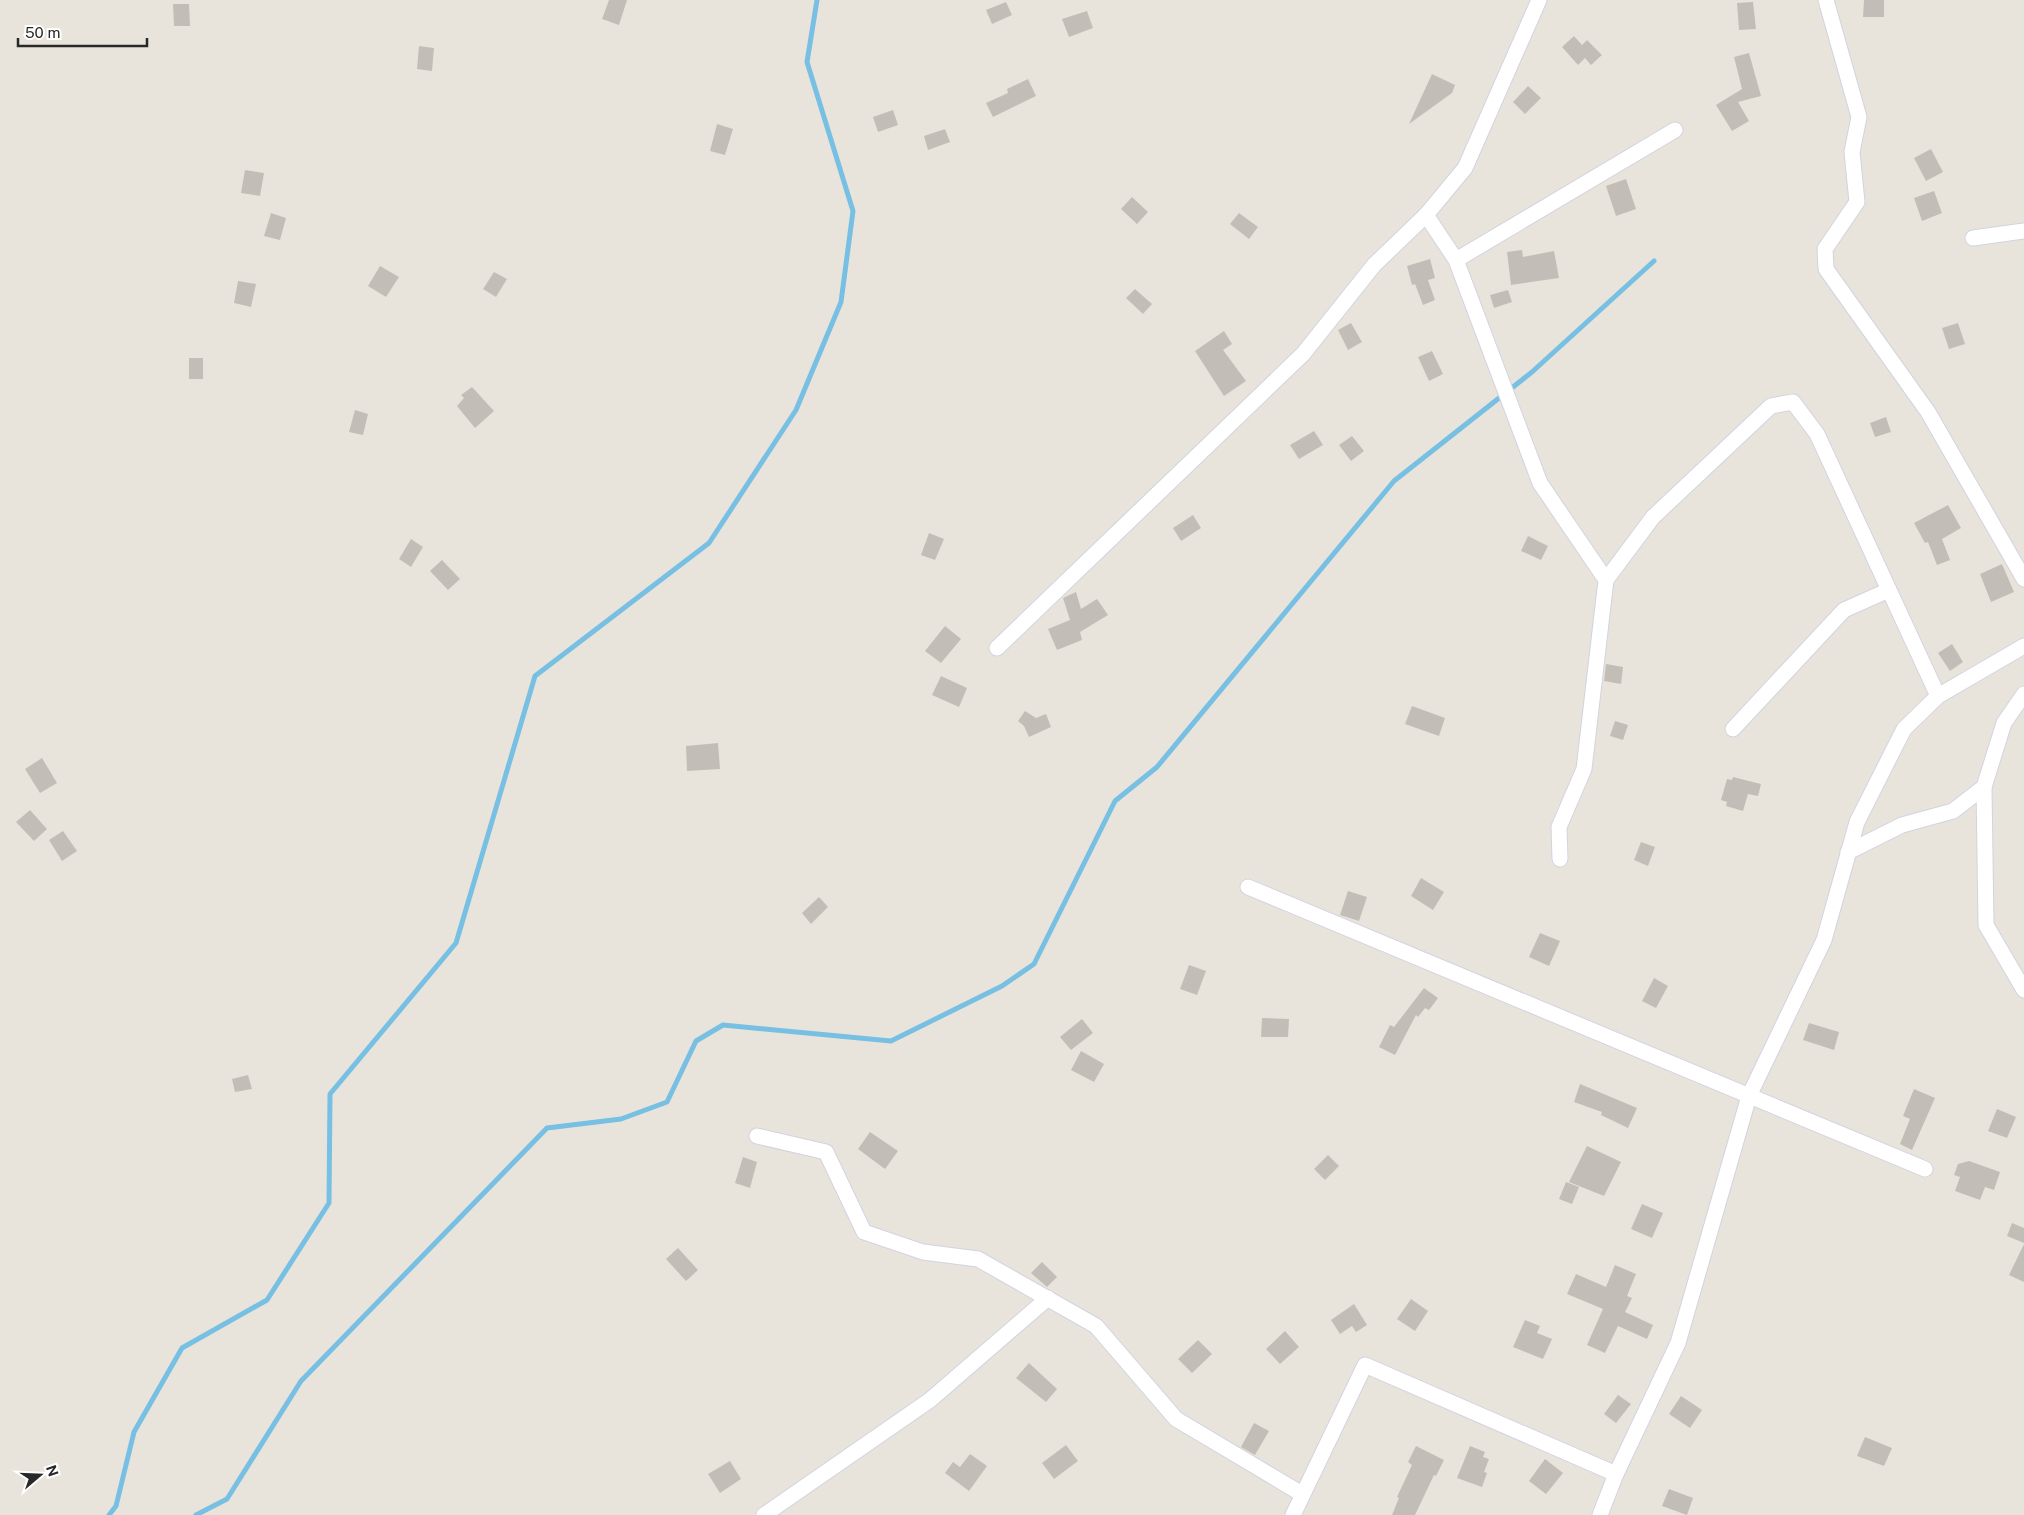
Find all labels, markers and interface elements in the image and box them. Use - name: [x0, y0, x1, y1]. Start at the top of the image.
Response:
- scale bar: [18, 15, 146, 47]
- text: 50 m: [25, 24, 60, 41]
- north arrow: [15, 1450, 65, 1500]
- text: N: [43, 1463, 62, 1479]

